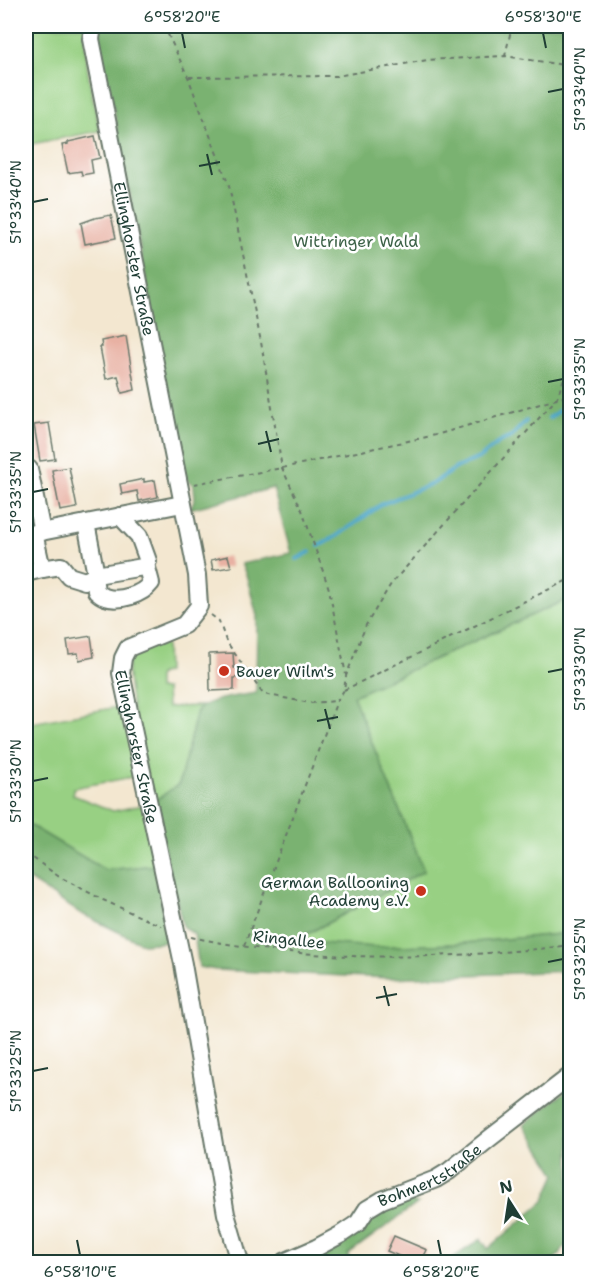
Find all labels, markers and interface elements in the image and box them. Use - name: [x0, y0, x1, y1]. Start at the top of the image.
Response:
- text: 6°58'20"E: [144, 7, 220, 27]
- text: 6°58'30"E: [504, 7, 582, 27]
- text: 51°33'40"N: [570, 47, 590, 131]
- text: 51°33'40"N: [6, 160, 26, 244]
- street label: Ellinghorster Straße: [108, 180, 159, 338]
- park label: Wittringer Wald: [294, 231, 418, 252]
- text: 51°33'35"N: [570, 338, 590, 420]
- text: 51°33'35"N: [6, 451, 26, 533]
- text: 51°33'30"N: [570, 627, 590, 711]
- place label: Bauer Wilm's: [236, 661, 334, 682]
- marker: Bauer Wilm's: [217, 664, 231, 678]
- street label: Ellinghorster Straße: [110, 668, 163, 826]
- text: 51°33'30"N: [6, 739, 26, 823]
- place label: German Ballooning Academy e.V.: [261, 872, 409, 911]
- marker: German Ballooning Academy e.V.: [414, 884, 428, 898]
- text: 51°33'25"N: [570, 918, 590, 1000]
- street label: Ringallee: [252, 925, 326, 954]
- text: 51°33'25"N: [6, 1030, 26, 1112]
- street label: Bohmertstraße: [375, 1139, 486, 1212]
- north arrow: [479, 1171, 539, 1231]
- text: N: [498, 1175, 514, 1198]
- text: 6°58'10"E: [43, 1262, 117, 1282]
- text: 6°58'20"E: [403, 1262, 479, 1282]

